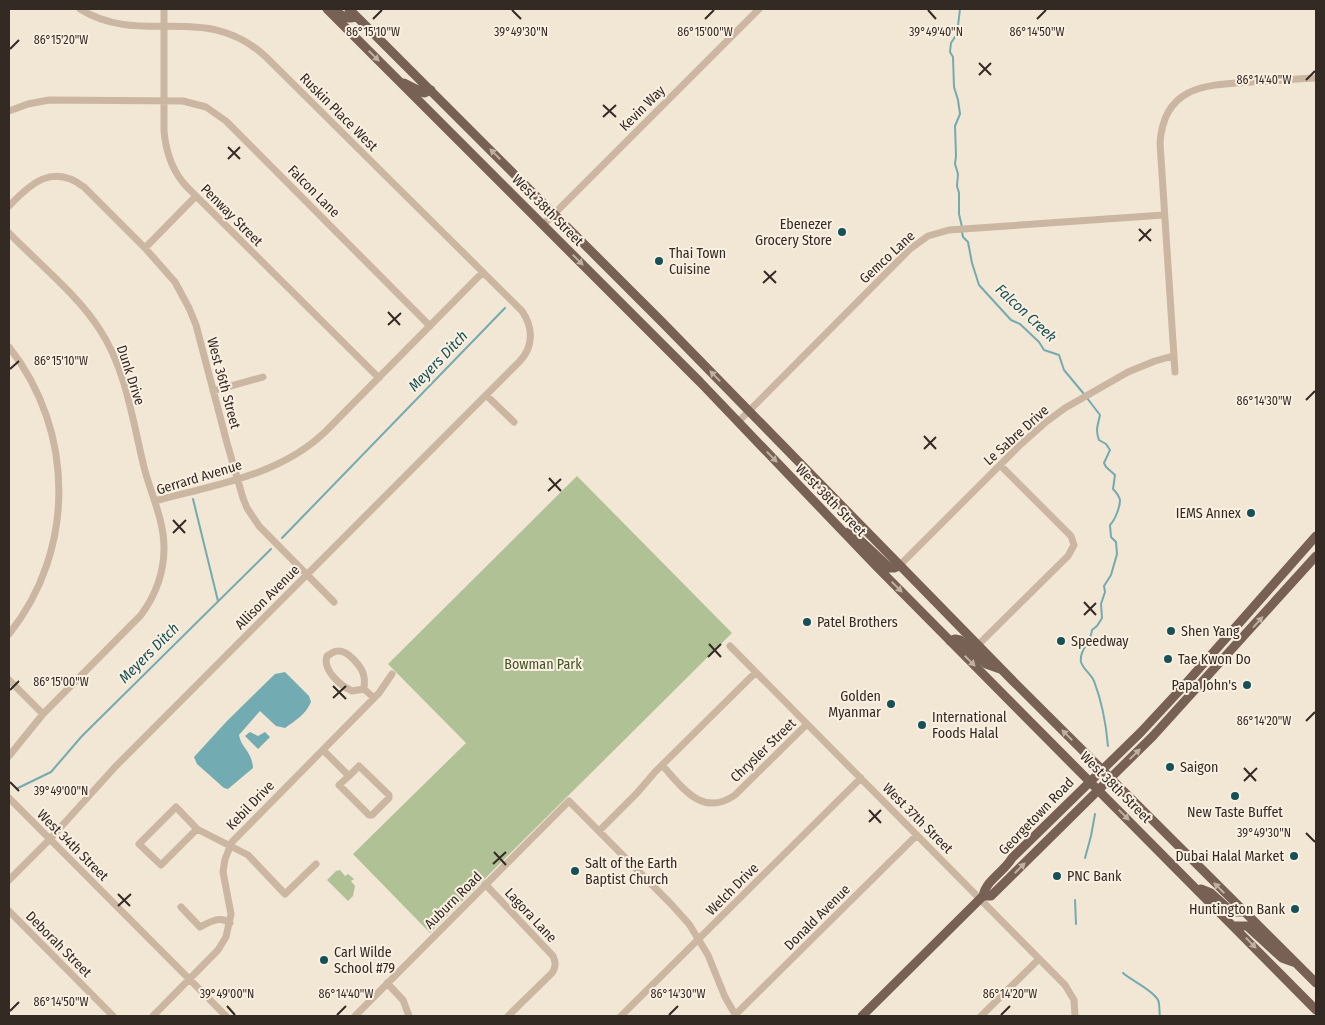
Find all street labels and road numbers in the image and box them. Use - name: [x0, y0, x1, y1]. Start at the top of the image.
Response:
- street label: Ruskin Place West: [296, 70, 381, 155]
- street label: Kevin Way: [616, 81, 669, 135]
- street label: Falcon Lane: [284, 162, 343, 221]
- street label: West 38th Street: [508, 171, 587, 250]
- street label: Penway Street: [197, 181, 267, 250]
- street label: Gemco Lane: [856, 227, 919, 287]
- street label: West 36th Street: [203, 336, 244, 431]
- street label: Dunk Drive: [113, 343, 148, 407]
- street label: Le Sabre Drive: [980, 402, 1052, 469]
- street label: Gerrard Avenue: [154, 456, 244, 499]
- street label: West 38th Street: [792, 461, 870, 540]
- street label: Allison Avenue: [232, 561, 303, 633]
- street label: Chrysler Street: [727, 715, 800, 786]
- street label: West 38th Street: [1076, 748, 1155, 827]
- street label: Georgetown Road: [995, 774, 1078, 859]
- street label: Kebil Drive: [223, 777, 278, 833]
- street label: West 37th Street: [879, 780, 957, 857]
- street label: West 34th Street: [33, 806, 112, 885]
- street label: Welch Drive: [703, 860, 762, 919]
- street label: Auburn Road: [421, 868, 486, 933]
- street label: Donald Avenue: [781, 881, 854, 954]
- street label: Lagora Lane: [501, 885, 560, 946]
- street label: Deborah Street: [22, 908, 95, 981]

